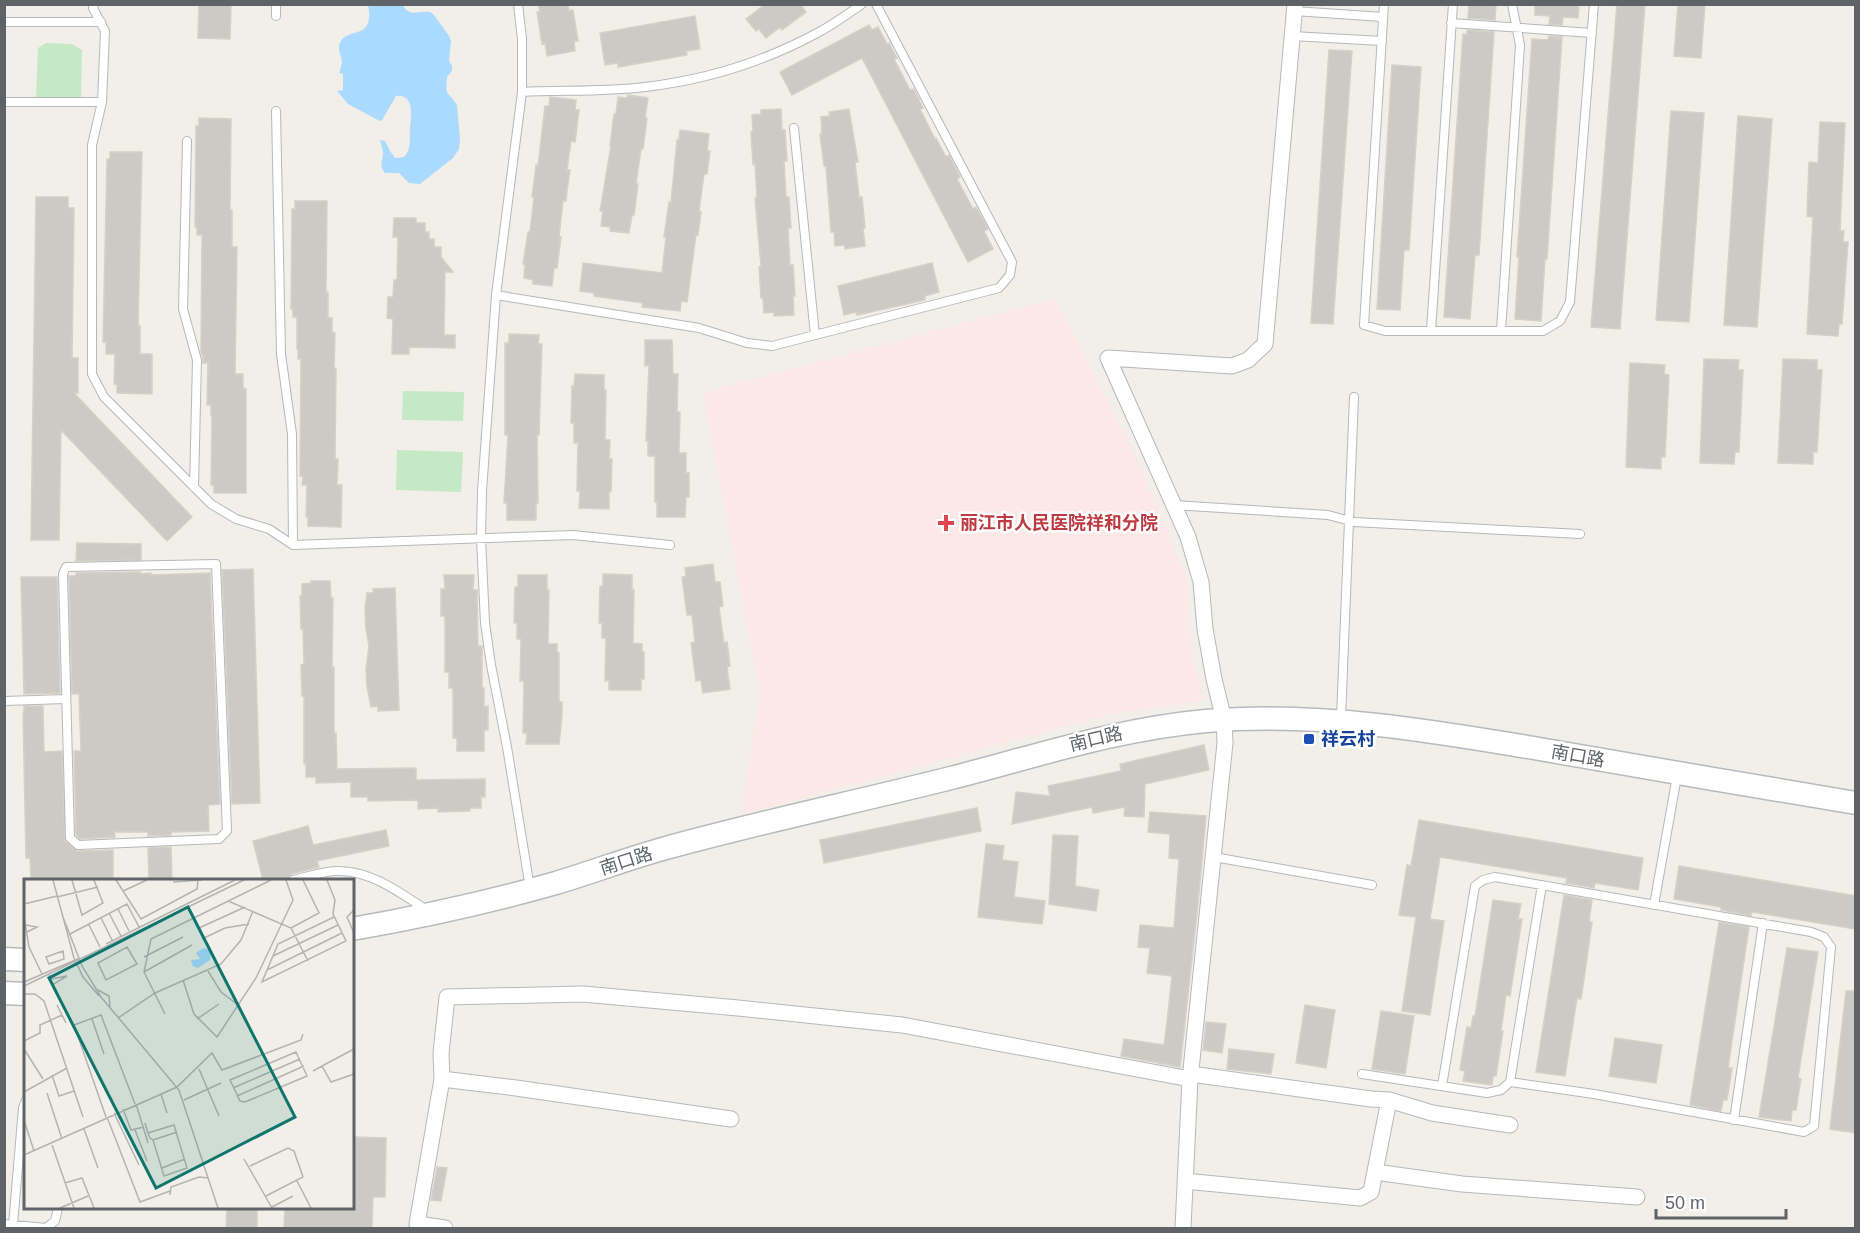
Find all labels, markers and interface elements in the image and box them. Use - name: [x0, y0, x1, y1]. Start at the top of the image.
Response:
- place label: 丽江市人民医院祥和分院: [960, 513, 1158, 533]
- marker: 丽江市人民医院祥和分院: [937, 514, 955, 532]
- street label: 南口路: [1067, 723, 1125, 755]
- place label: 祥云村: [1321, 729, 1375, 749]
- marker: 祥云村: [1302, 732, 1316, 746]
- street label: 南口路: [1550, 741, 1606, 771]
- street label: 南口路: [597, 843, 655, 879]
- inset map: [24, 879, 354, 1209]
- scale bar: [1656, 1182, 1786, 1220]
- text: 50 m: [1665, 1193, 1705, 1213]

